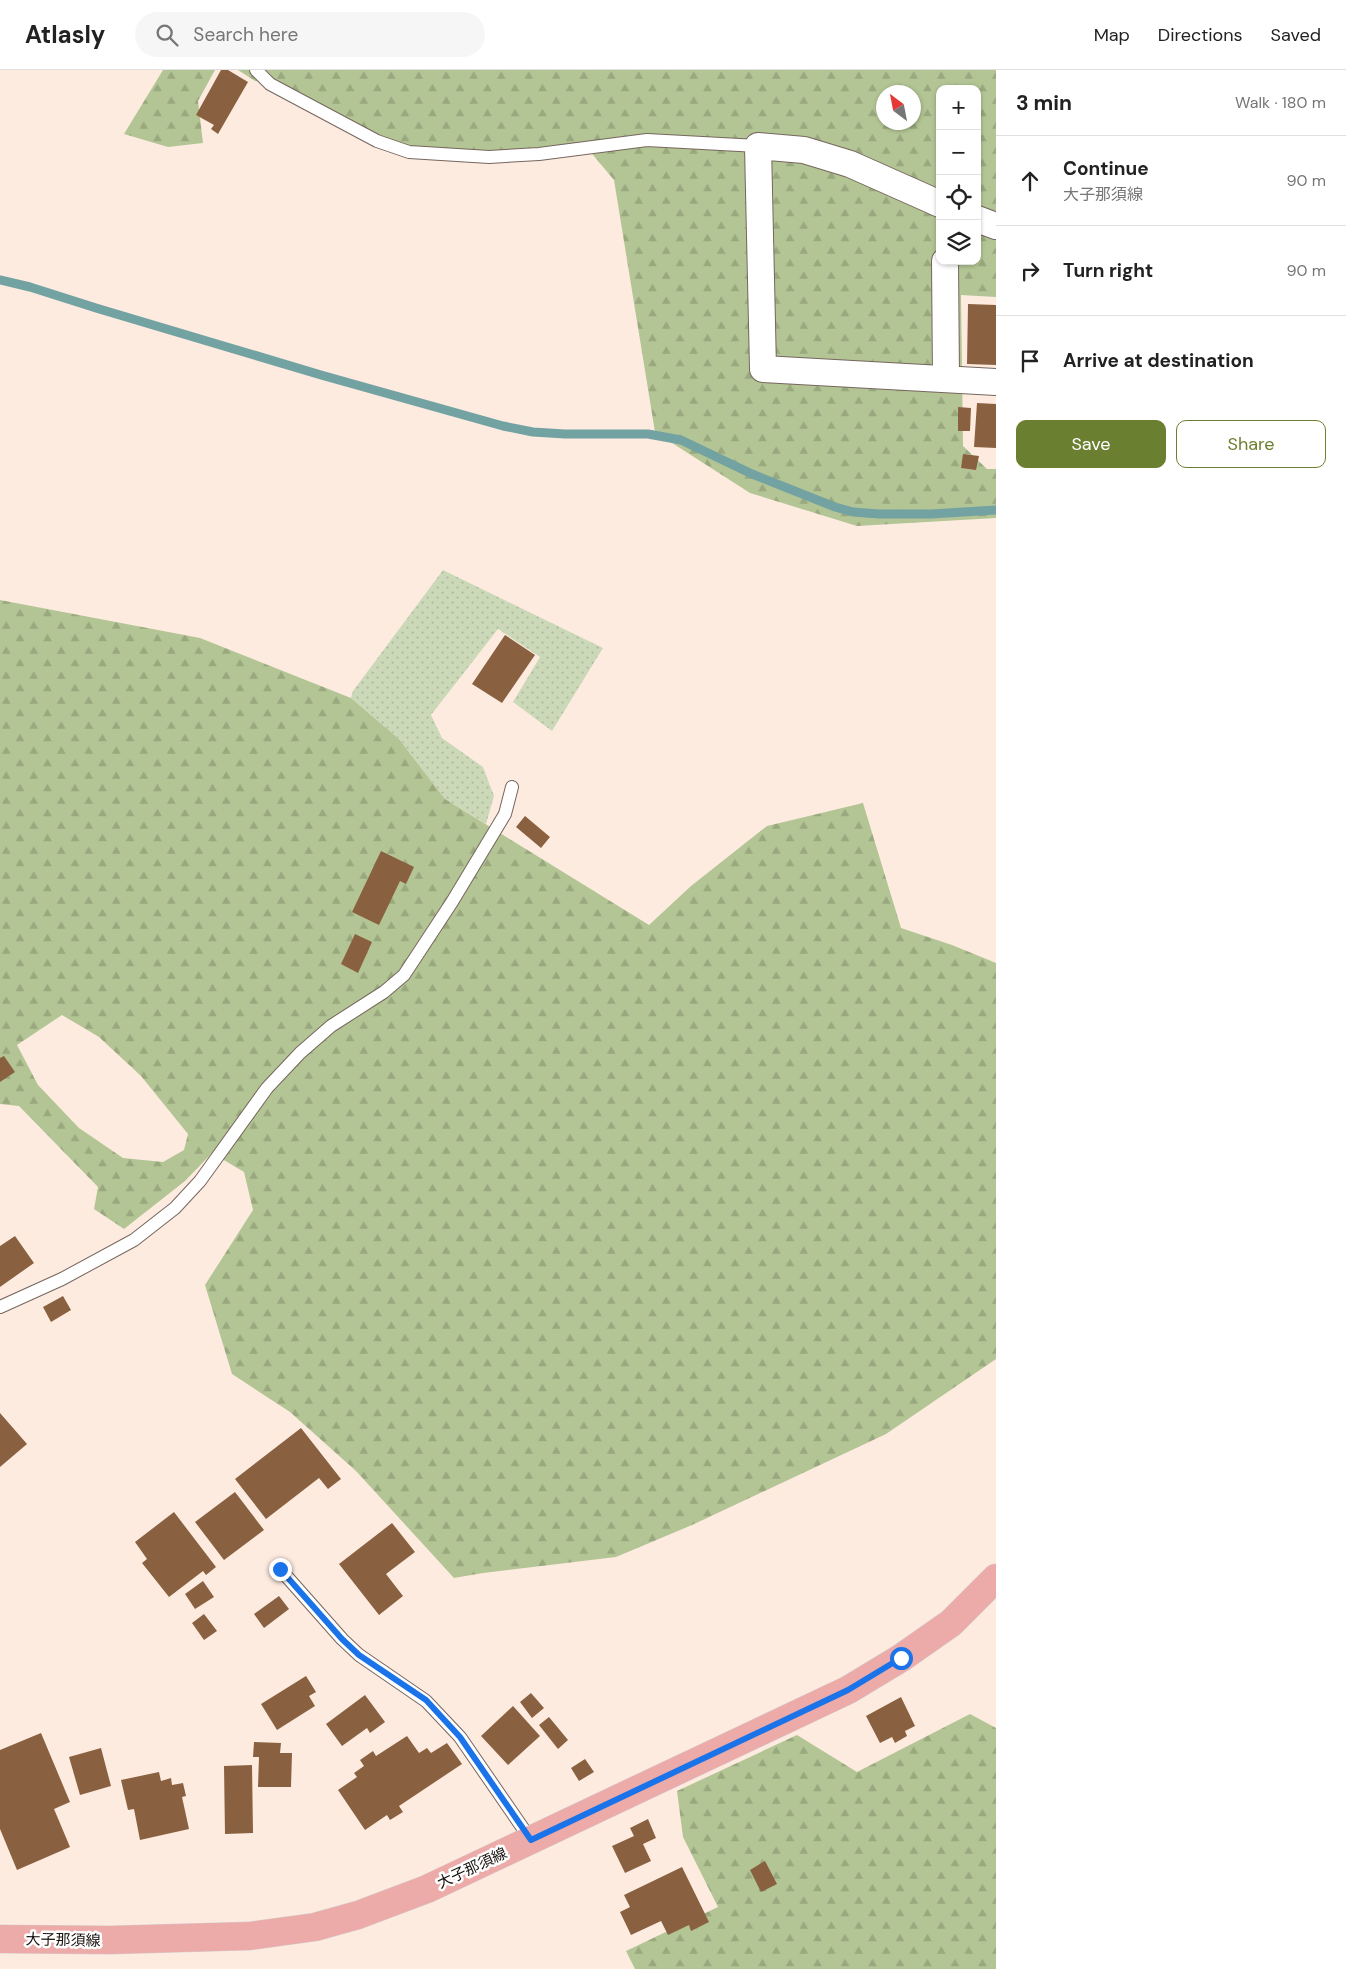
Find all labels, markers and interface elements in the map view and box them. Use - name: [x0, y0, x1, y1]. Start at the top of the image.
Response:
- search box: [135, 12, 485, 57]
- text: Atlasly: [25, 19, 105, 50]
- icon: search: [153, 21, 181, 49]
- text: Search here: [193, 22, 298, 47]
- text: Map: [1094, 23, 1130, 47]
- text: Directions: [1158, 23, 1243, 47]
- text: Saved: [1271, 23, 1321, 47]
- north arrow: [876, 85, 921, 130]
- map controls: [936, 85, 981, 265]
- button: +: [936, 85, 981, 130]
- text: 3 min: [1016, 89, 1072, 117]
- text: Walk · 180 m: [1235, 92, 1326, 113]
- button: −: [936, 130, 981, 175]
- text: Continue: [1063, 156, 1149, 181]
- icon: ahead: [1016, 167, 1044, 195]
- text: 90 m: [1286, 170, 1326, 191]
- button: locate: [936, 175, 981, 220]
- text: 大子那須線: [1063, 184, 1143, 205]
- button: layers: [936, 220, 981, 265]
- icon: right: [1016, 257, 1044, 285]
- text: Turn right: [1063, 258, 1153, 283]
- text: 90 m: [1286, 260, 1326, 281]
- icon: arrive: [1016, 347, 1044, 375]
- text: Arrive at destination: [1063, 348, 1254, 373]
- button: Save: [1016, 420, 1166, 468]
- button: Share: [1176, 420, 1326, 468]
- route end: [269, 1558, 292, 1581]
- route start: [890, 1647, 913, 1670]
- street label: 大子那須線: [434, 1843, 510, 1893]
- street label: 大子那須線: [25, 1929, 101, 1951]

